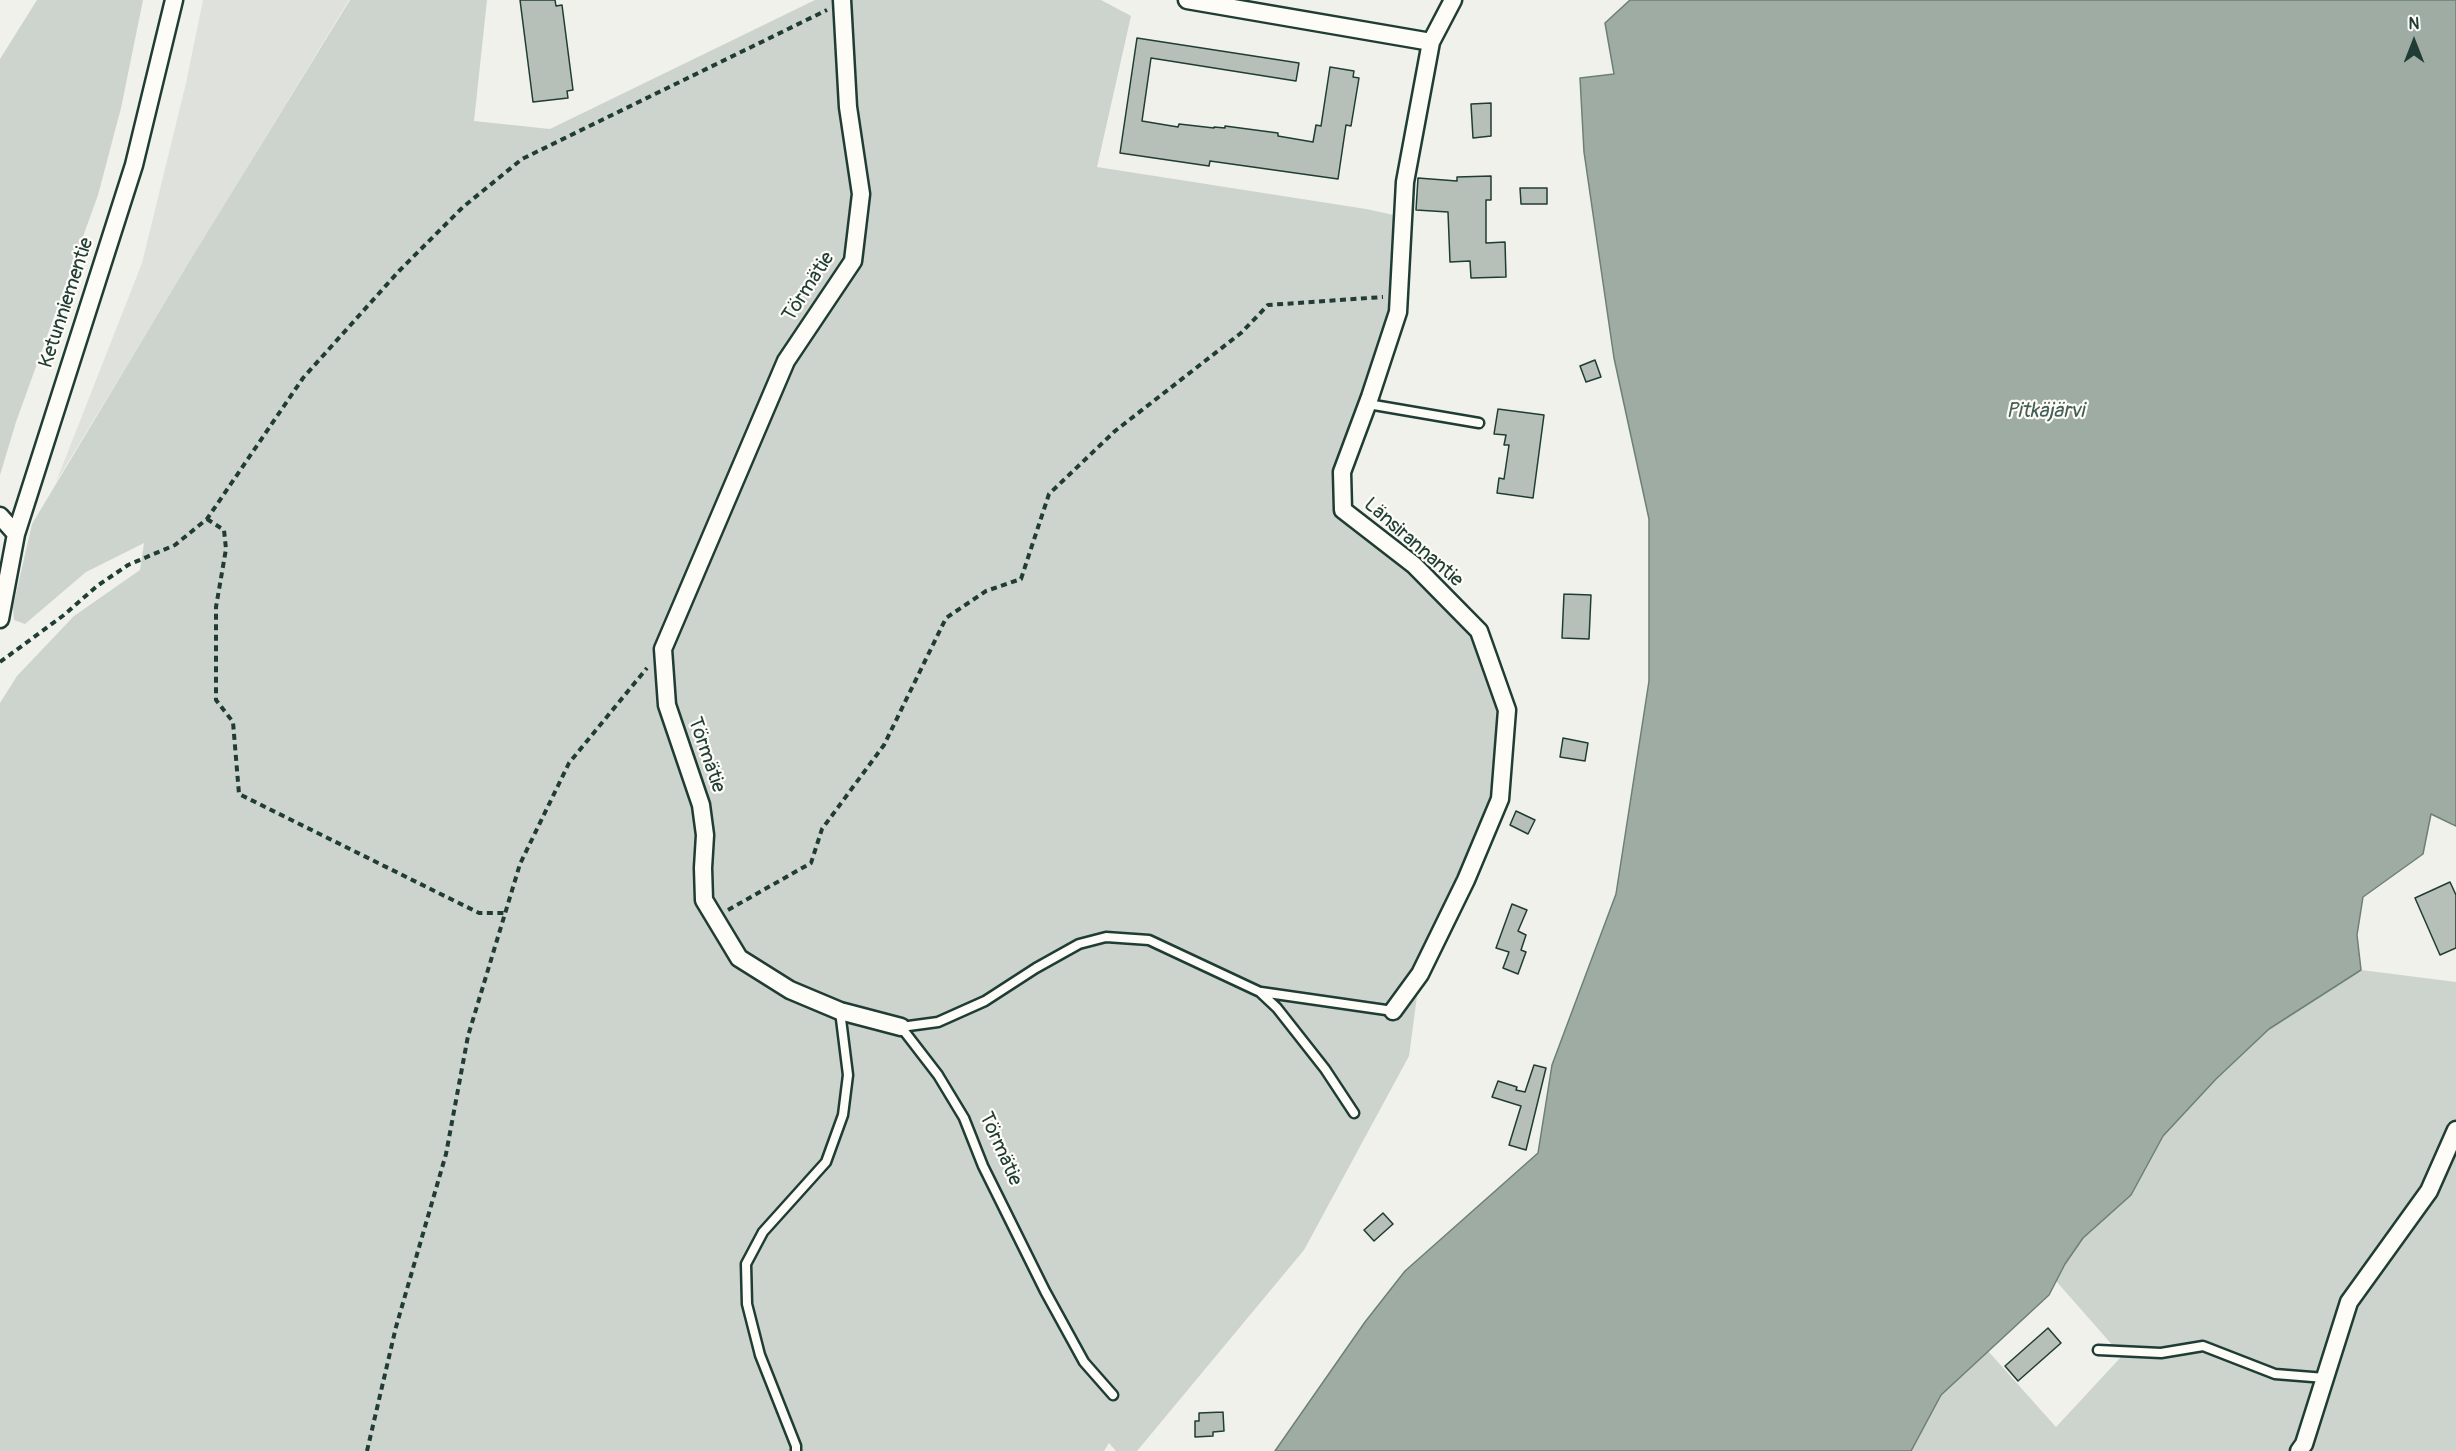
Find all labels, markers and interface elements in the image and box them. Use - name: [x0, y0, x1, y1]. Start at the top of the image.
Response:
- north arrow: [2384, 12, 2444, 72]
- text: N: [2409, 14, 2419, 34]
- street label: Ketunniementie: [35, 235, 99, 371]
- street label: Törmätie: [778, 248, 840, 326]
- water label: Pitkäjärvi: [2006, 399, 2084, 425]
- street label: Länsirannantie: [1358, 493, 1468, 593]
- street label: Törmätie: [682, 714, 730, 796]
- street label: Törmätie: [973, 1109, 1027, 1189]

